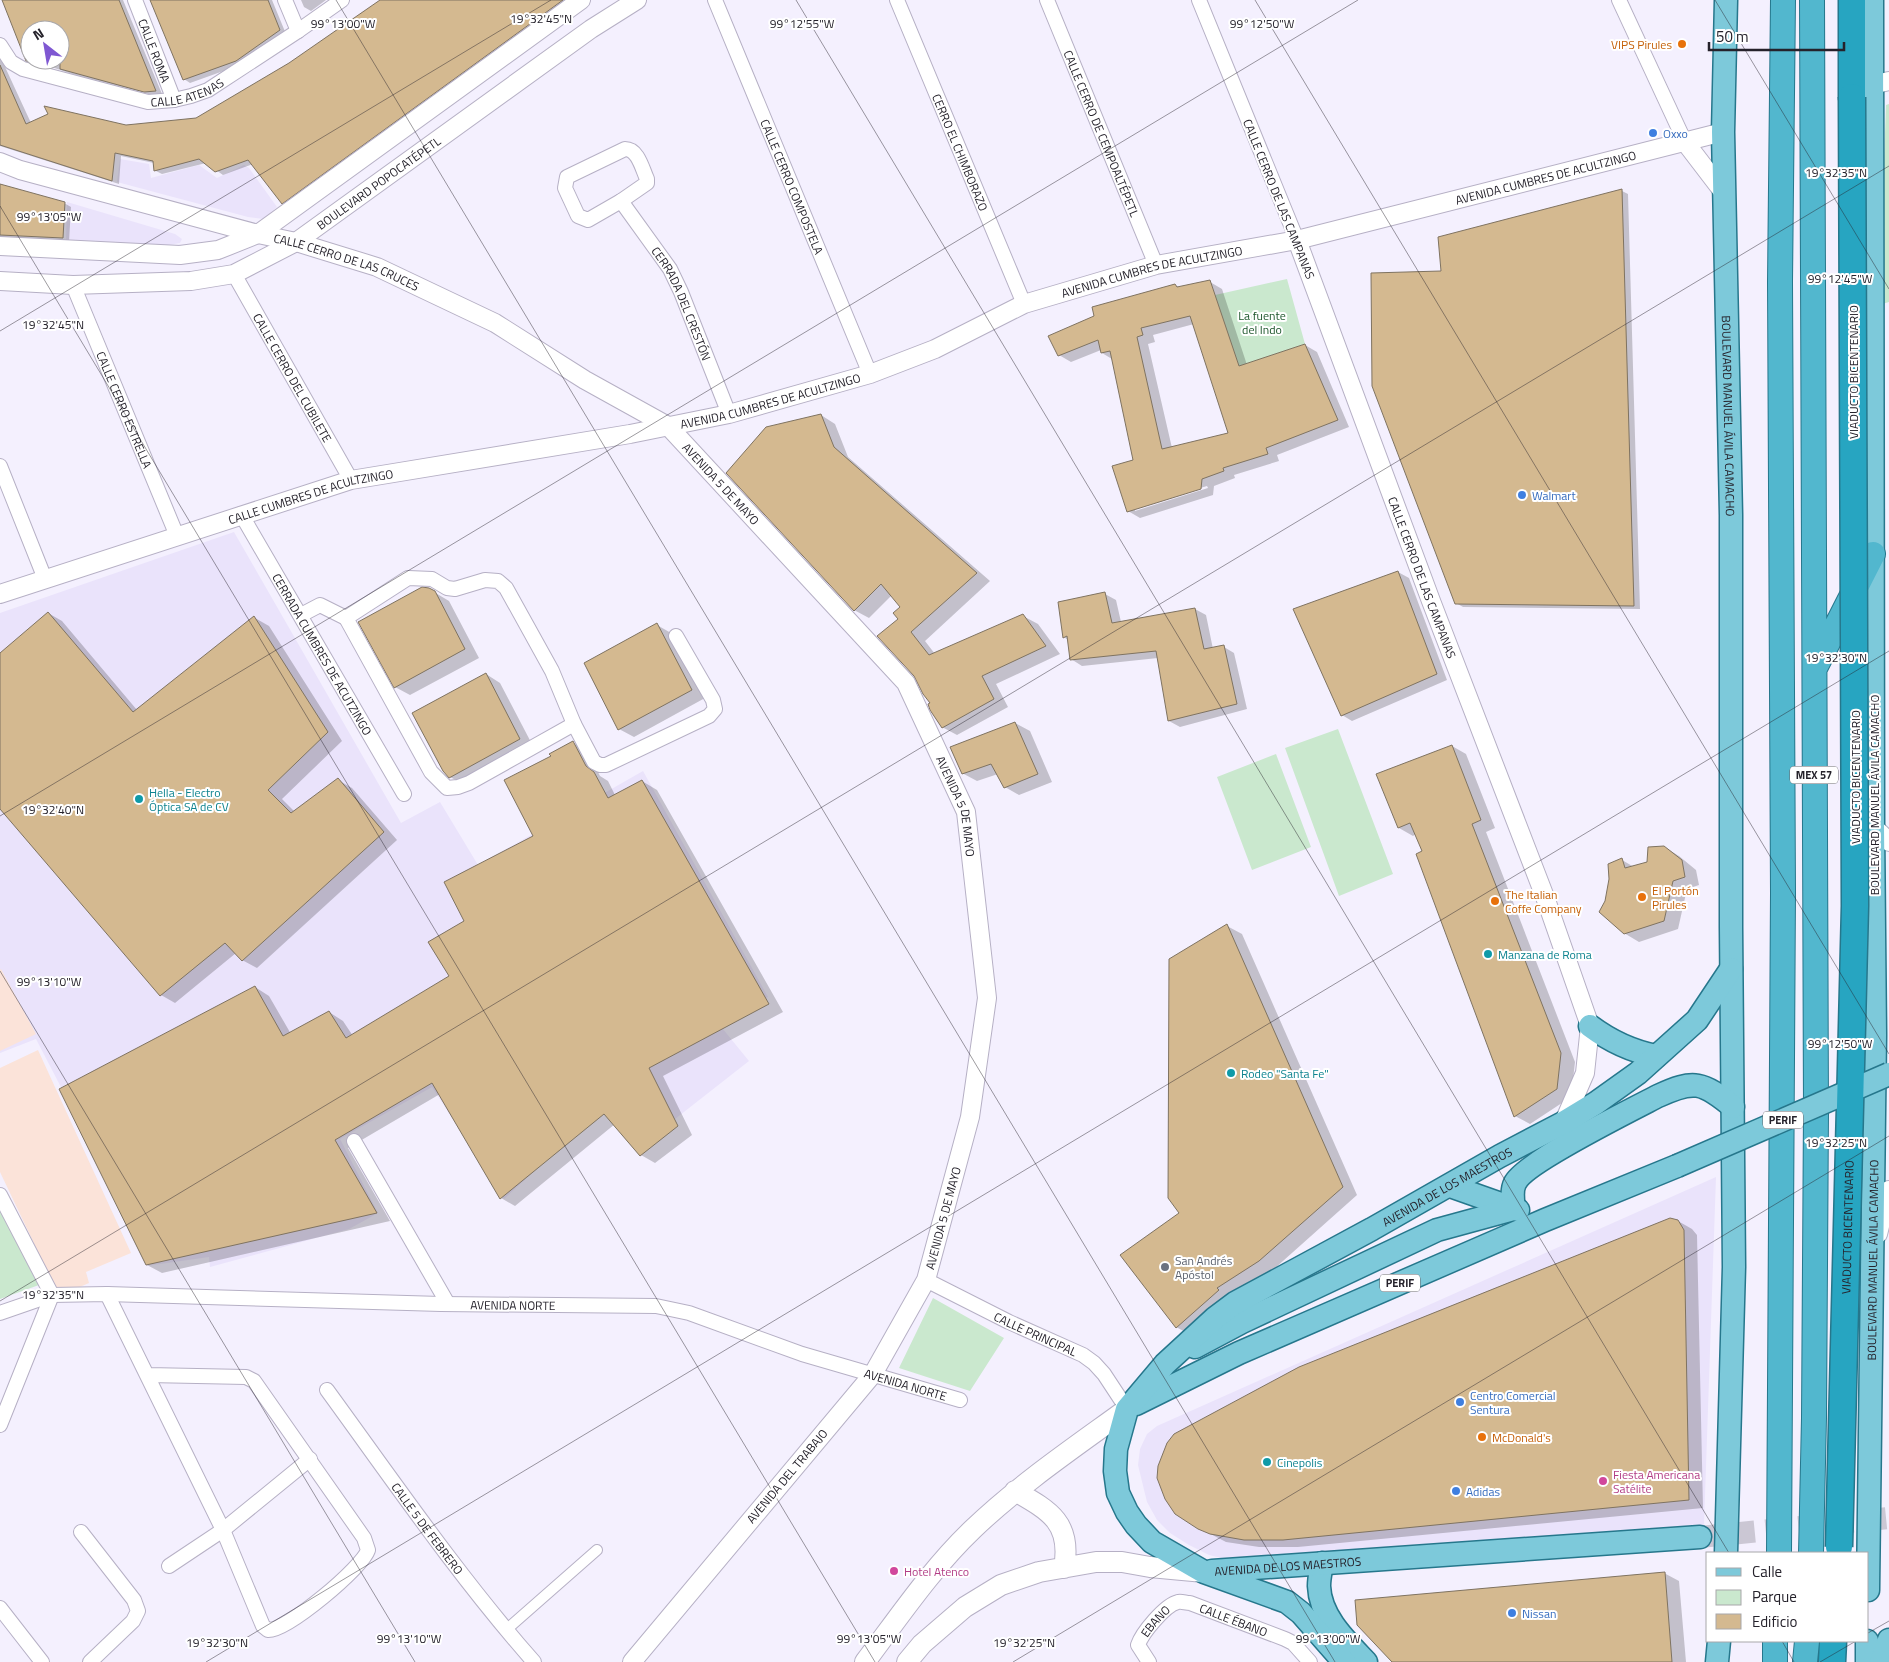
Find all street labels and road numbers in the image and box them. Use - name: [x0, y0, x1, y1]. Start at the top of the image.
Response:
- street label: CALLE ROMA: [134, 16, 176, 85]
- street label: CALLE CERRO DE CEMPOALTÉPETL: [1059, 47, 1145, 220]
- street label: CALLE ATENAS: [150, 73, 227, 111]
- street label: CERRO EL CHIMBORAZO: [928, 91, 994, 214]
- street label: CALLE CERRO COMPOSTELA: [756, 116, 829, 257]
- street label: CALLE CERRO DE LAS CAMPANAS: [1238, 116, 1320, 282]
- street label: BOULEVARD POPOCATÉPETL: [312, 131, 444, 234]
- street label: AVENIDA CUMBRES DE ACULTZINGO: [1453, 145, 1638, 209]
- street label: CALLE CERRO DE LAS CRUCES: [272, 228, 423, 295]
- street label: AVENIDA CUMBRES DE ACULTZINGO: [1059, 240, 1244, 302]
- street label: CERRADA DEL CRESTÓN: [647, 242, 717, 363]
- street label: VIADUCTO BICENTENARIO: [1844, 305, 1863, 439]
- street label: CALLE CERRO DEL CUBILETE: [249, 309, 337, 446]
- street label: BOULEVARD MANUEL ÁVILA CAMACHO: [1717, 315, 1741, 517]
- street label: CALLE CERRO ESTRELLA: [92, 348, 157, 471]
- street label: AVENIDA CUMBRES DE ACULTZINGO: [678, 368, 863, 433]
- street label: AVENIDA 5 DE MAYO: [678, 438, 764, 529]
- street label: CALLE CUMBRES DE ACULTZINGO: [226, 464, 395, 529]
- street label: CALLE CERRO DE LAS CAMPANAS: [1384, 494, 1462, 661]
- street label: CERRADA CUMBRES DE ACUTZINGO: [268, 569, 377, 739]
- street label: BOULEVARD MANUEL ÁVILA CAMACHO: [1865, 695, 1884, 895]
- street label: VIADUCTO BICENTENARIO: [1846, 710, 1865, 844]
- street label: AVENIDA 5 DE MAYO: [932, 753, 980, 858]
- road number: MEX 57: [1790, 766, 1838, 784]
- road number: PERIF: [1763, 1112, 1803, 1128]
- street label: AVENIDA DE LOS MAESTROS: [1378, 1142, 1515, 1231]
- street label: BOULEVARD MANUEL ÁVILA CAMACHO: [1861, 1159, 1883, 1361]
- street label: VIADUCTO BICENTENARIO: [1836, 1160, 1858, 1294]
- street label: AVENIDA 5 DE MAYO: [920, 1164, 966, 1272]
- road number: PERIF: [1380, 1275, 1420, 1292]
- street label: AVENIDA NORTE: [470, 1295, 556, 1315]
- street label: CALLE PRINCIPAL: [991, 1306, 1080, 1361]
- street label: AVENIDA NORTE: [862, 1363, 949, 1405]
- street label: AVENIDA DEL TRABAJO: [742, 1425, 832, 1527]
- street label: CALLE 5 DE FEBRERO: [387, 1478, 468, 1578]
- street label: AVENIDA DE LOS MAESTROS: [1214, 1551, 1362, 1580]
- street label: CALLE ÉBANO: [1197, 1598, 1271, 1641]
- street label: EBANO: [1135, 1600, 1174, 1641]

